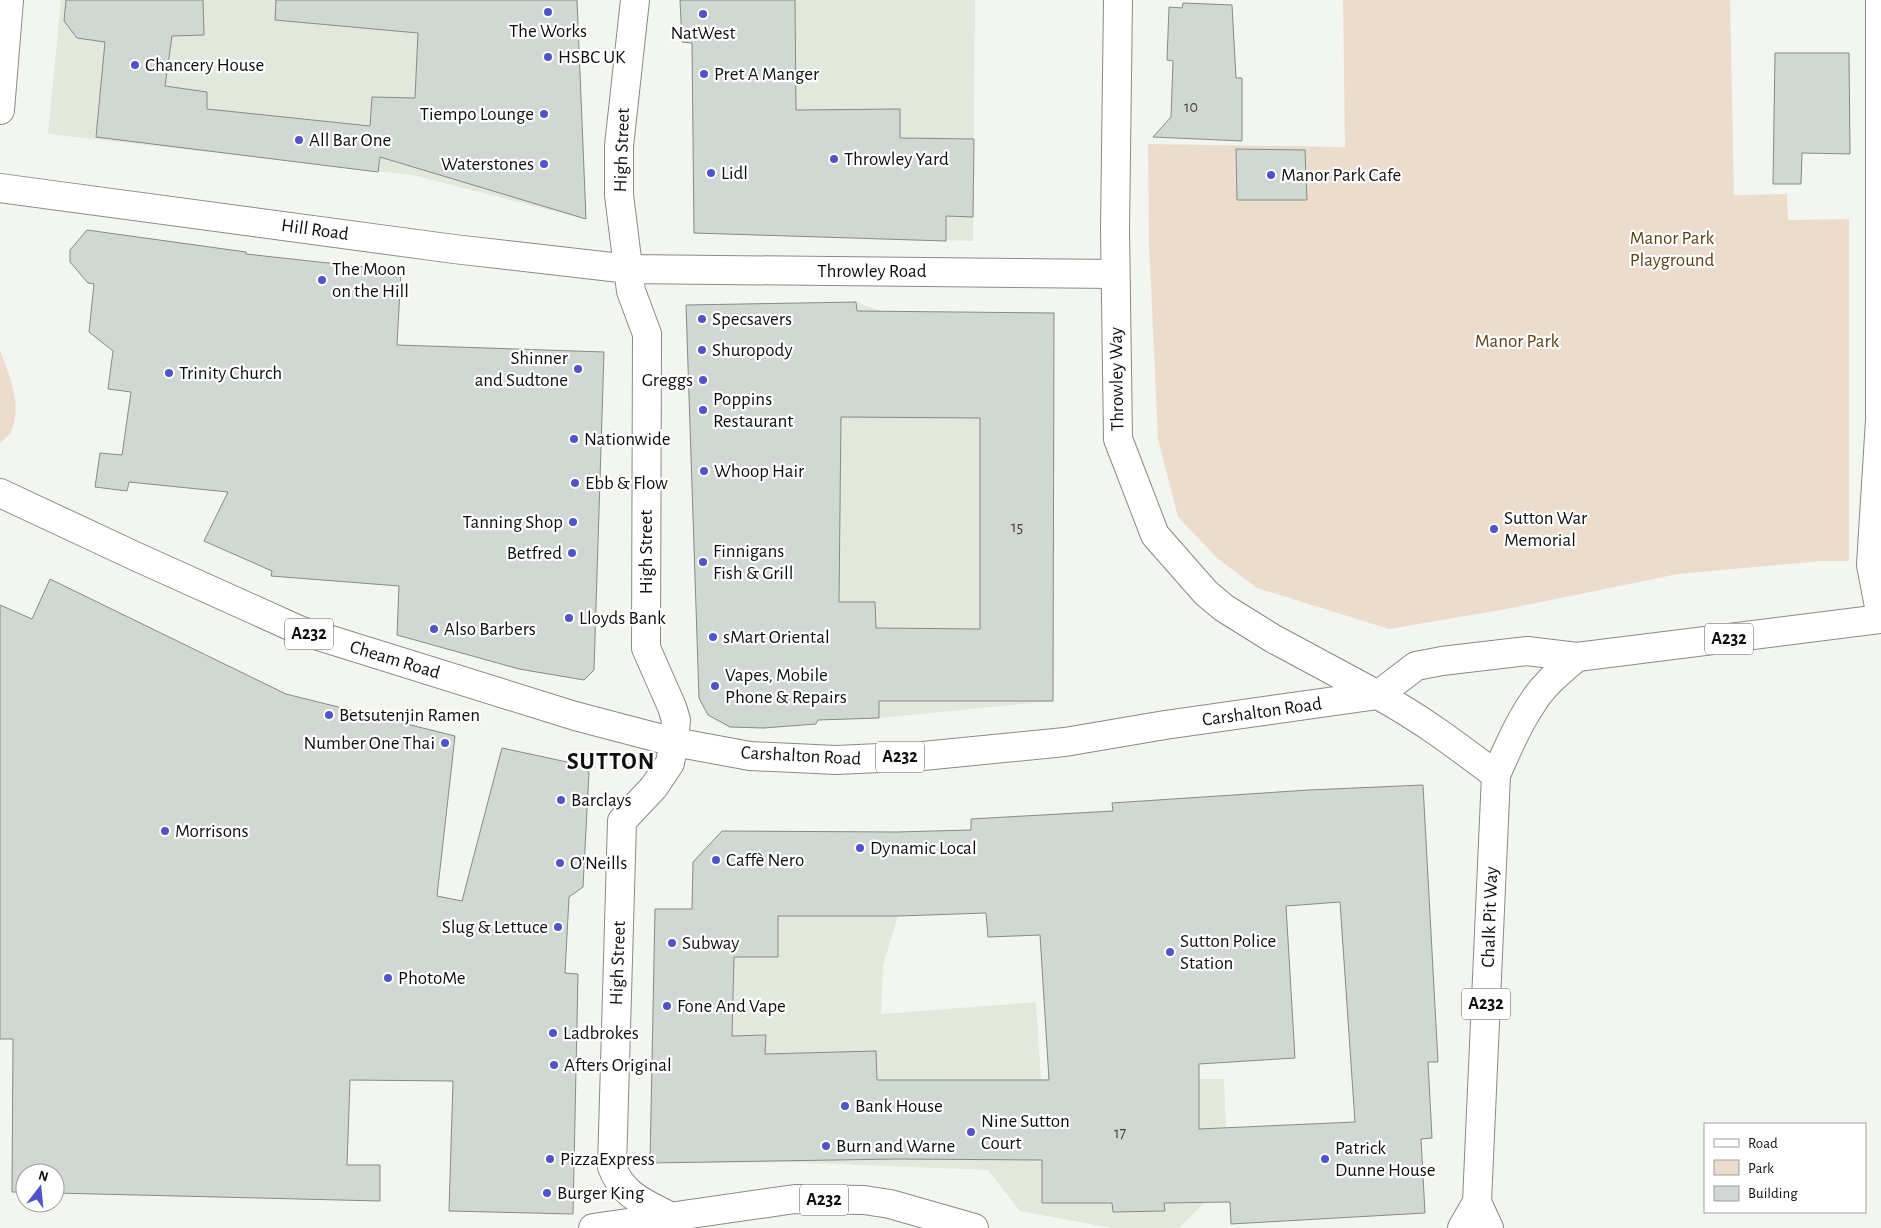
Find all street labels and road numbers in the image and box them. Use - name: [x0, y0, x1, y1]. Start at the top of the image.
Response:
- street label: High Street: [611, 107, 633, 193]
- street label: Hill Road: [280, 216, 350, 244]
- street label: Throwley Road: [817, 262, 927, 281]
- street label: Throwley Way: [1107, 327, 1127, 431]
- street label: High Street: [637, 510, 656, 594]
- road number: A232: [285, 618, 333, 650]
- road number: A232: [1705, 624, 1753, 654]
- street label: Cheam Road: [348, 637, 443, 683]
- street label: Carshalton Road: [1201, 694, 1323, 730]
- road number: A232: [876, 742, 924, 772]
- street label: Carshalton Road: [740, 743, 862, 769]
- street label: Chalk Pit Way: [1479, 866, 1501, 968]
- street label: High Street: [607, 920, 629, 1006]
- road number: A232: [1462, 989, 1510, 1020]
- road number: A232: [800, 1184, 848, 1216]

